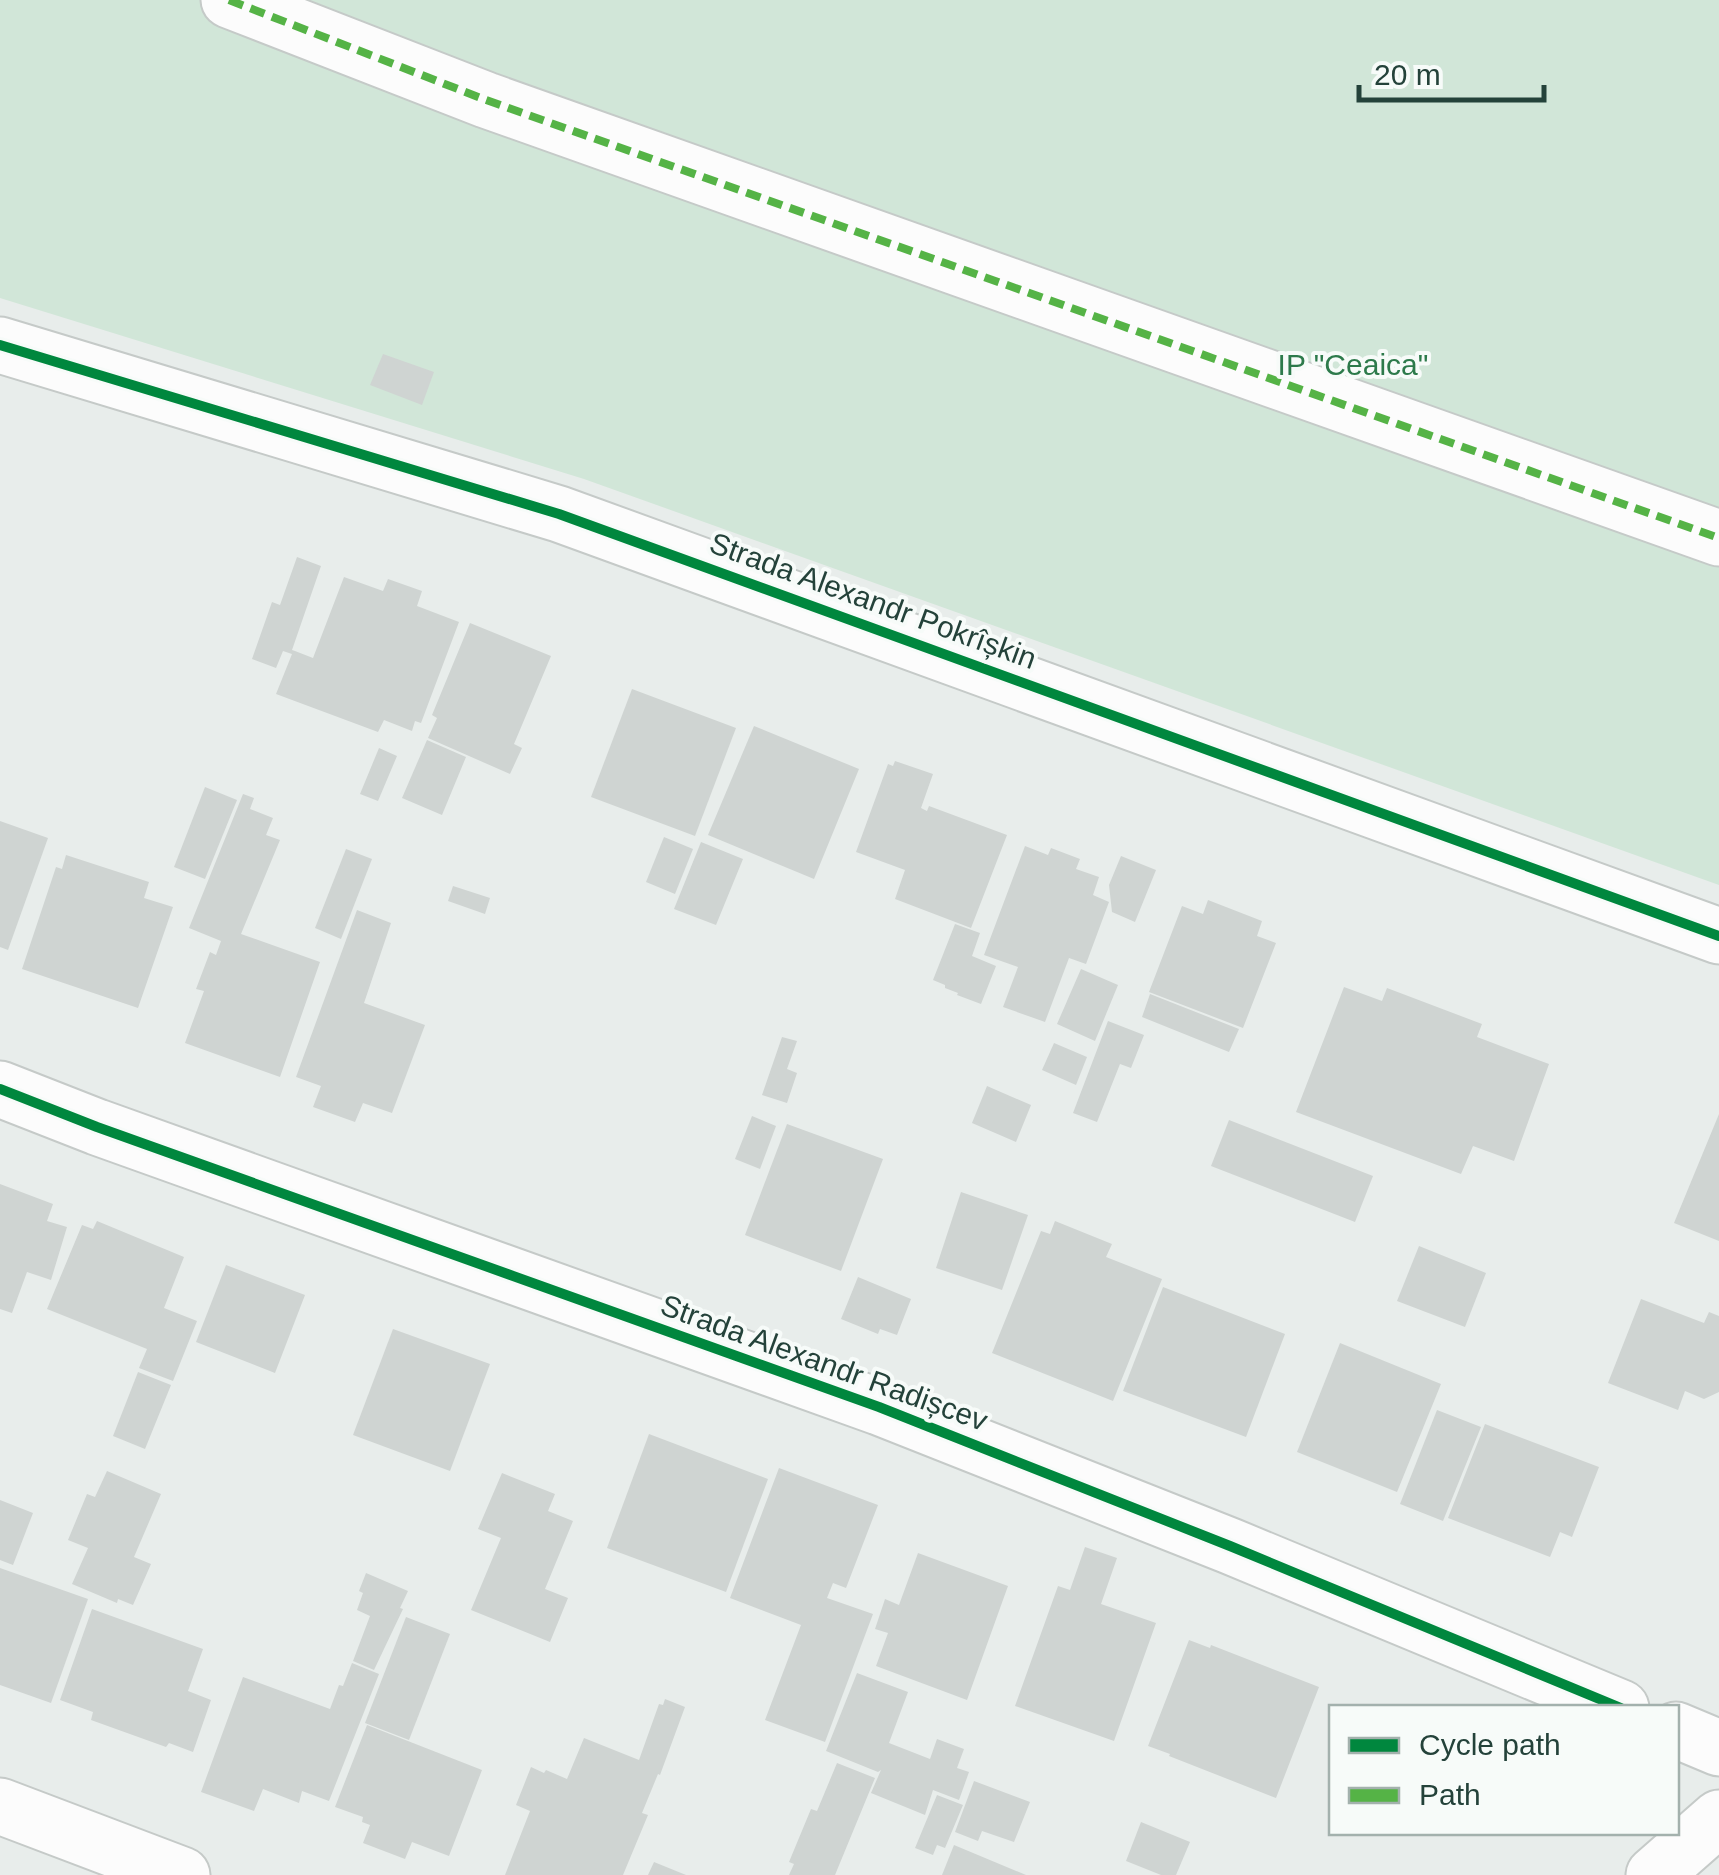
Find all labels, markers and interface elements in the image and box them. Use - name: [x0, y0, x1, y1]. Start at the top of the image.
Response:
- scale bar: [1359, 40, 1544, 102]
- text: 20 m: [1374, 58, 1441, 91]
- park label: IP "Ceaica": [1278, 348, 1428, 381]
- street label: Strada Alexandr Pokrîșkin: [705, 526, 1041, 675]
- street label: Strada Alexandr Radișcev: [656, 1288, 992, 1437]
- legend: [1329, 1705, 1679, 1835]
- text: Cycle path: [1419, 1728, 1561, 1761]
- text: Path: [1419, 1778, 1481, 1811]

